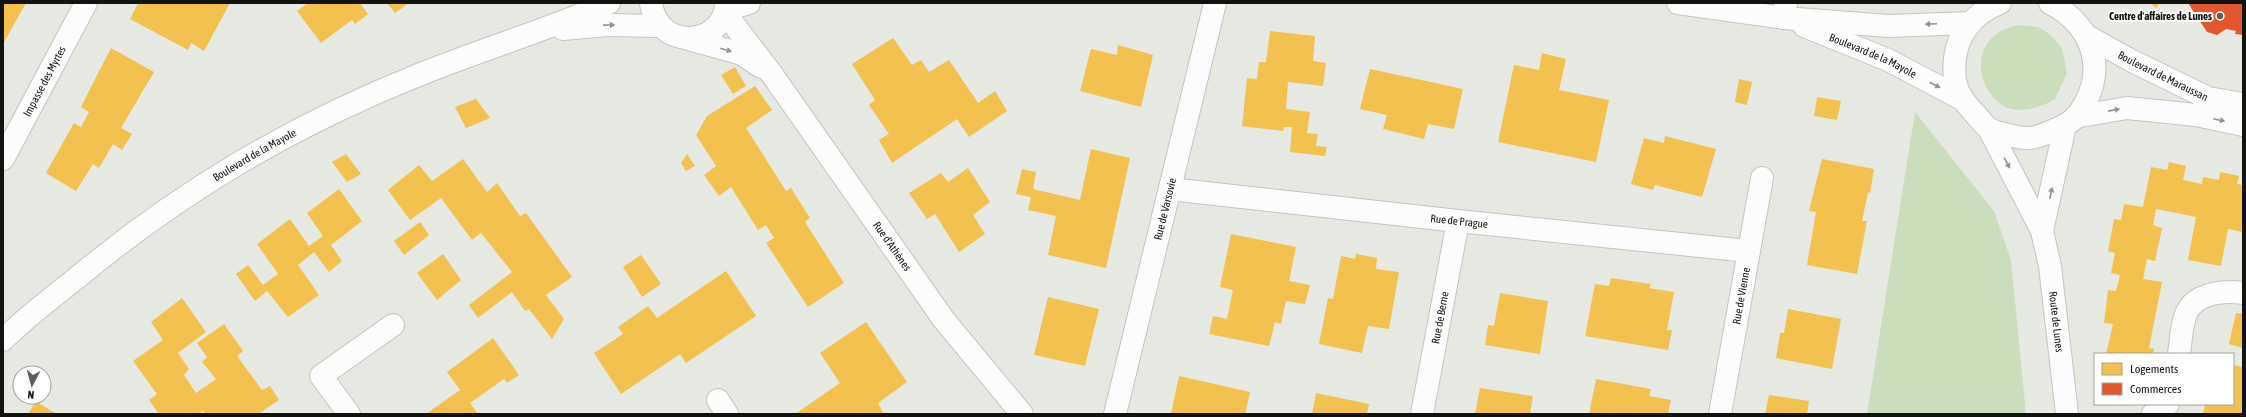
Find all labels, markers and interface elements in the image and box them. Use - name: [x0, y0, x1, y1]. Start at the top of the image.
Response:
- place label: Centre d'affaires de Lunes: [2109, 10, 2212, 22]
- marker: Centre d'affaires de Lunes: [2215, 11, 2225, 21]
- one-way arrow: [1924, 21, 1937, 27]
- one-way arrow: [603, 22, 615, 29]
- street label: Boulevard de la Mayole: [1828, 31, 1919, 80]
- street label: Impasse des Myrtes: [21, 44, 68, 119]
- one-way arrow: [719, 47, 732, 53]
- street label: Boulevard de Maraussan: [2116, 48, 2210, 103]
- one-way arrow: [1929, 81, 1940, 88]
- one-way arrow: [2108, 107, 2120, 113]
- one-way arrow: [2213, 117, 2226, 123]
- street label: Boulevard de la Mayole: [211, 126, 298, 184]
- one-way arrow: [2004, 158, 2010, 169]
- street label: Rue de Varsovie: [1152, 177, 1178, 241]
- one-way arrow: [2048, 187, 2054, 199]
- street label: Rue de Prague: [1430, 212, 1489, 230]
- street label: Rue d'Athènes: [871, 219, 914, 273]
- street label: Rue de Vienne: [1730, 266, 1752, 325]
- street label: Rue de Berne: [1429, 291, 1451, 345]
- street label: Route de Lunes: [2047, 291, 2066, 353]
- legend: [2094, 353, 2234, 405]
- text: Logements: [2130, 362, 2178, 376]
- north arrow: [12, 365, 52, 405]
- text: Commerces: [2130, 382, 2181, 396]
- text: N: [27, 389, 35, 401]

